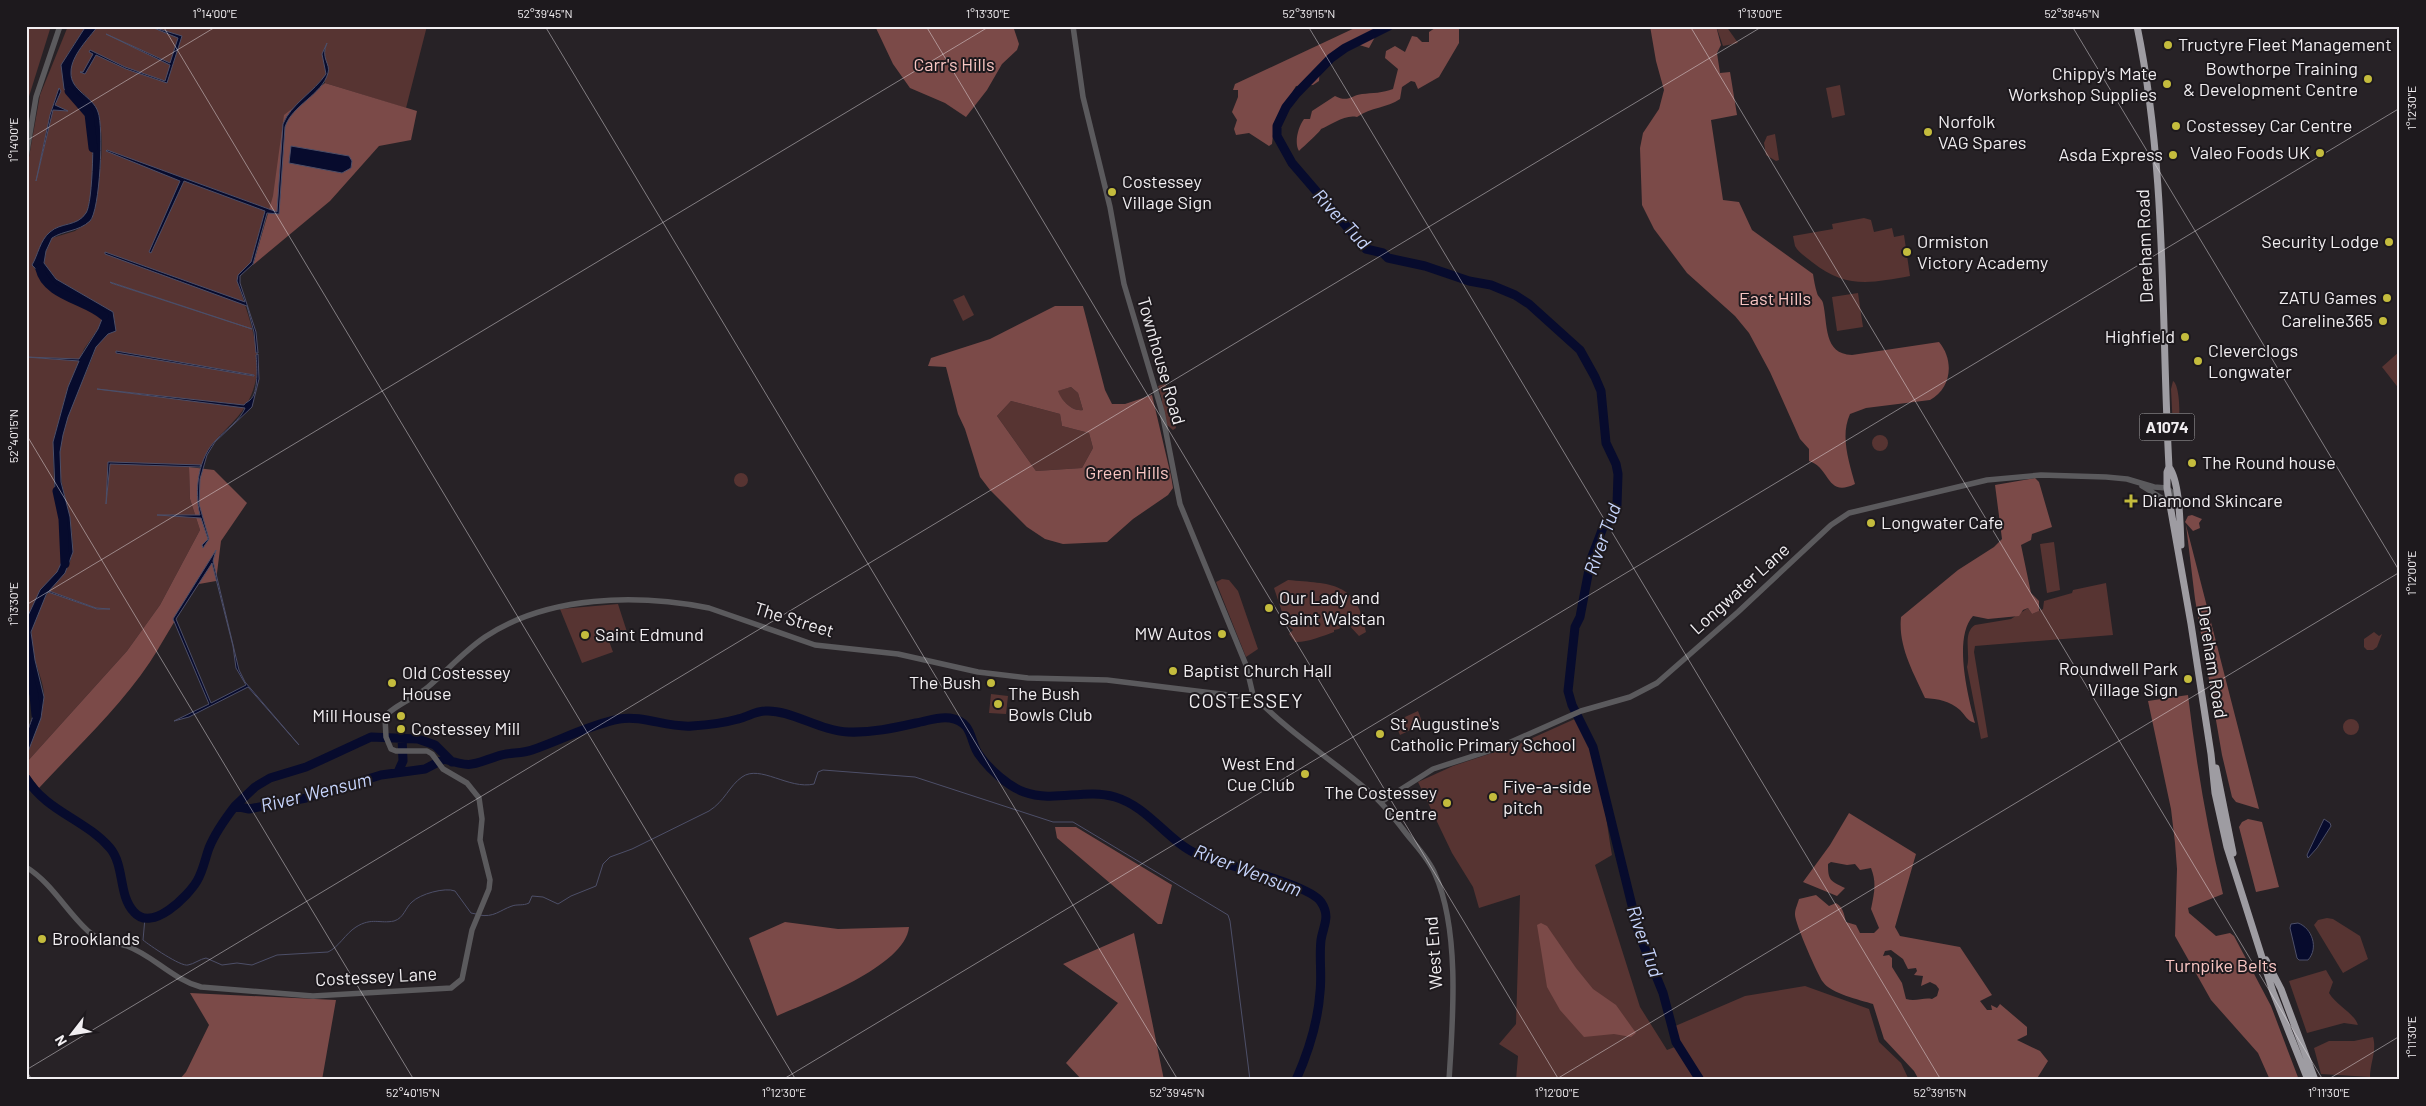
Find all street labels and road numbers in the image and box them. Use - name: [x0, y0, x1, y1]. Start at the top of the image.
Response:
- street label: Dereham Road: [2131, 189, 2157, 303]
- street label: Townhouse Road: [1133, 294, 1191, 427]
- road number: A1074: [2140, 414, 2194, 441]
- street label: Longwater Lane: [1685, 538, 1793, 639]
- street label: The Street: [752, 597, 837, 642]
- street label: Dereham Road: [2193, 604, 2233, 720]
- street label: West End: [1419, 916, 1447, 990]
- street label: Costessey Lane: [314, 962, 437, 990]

